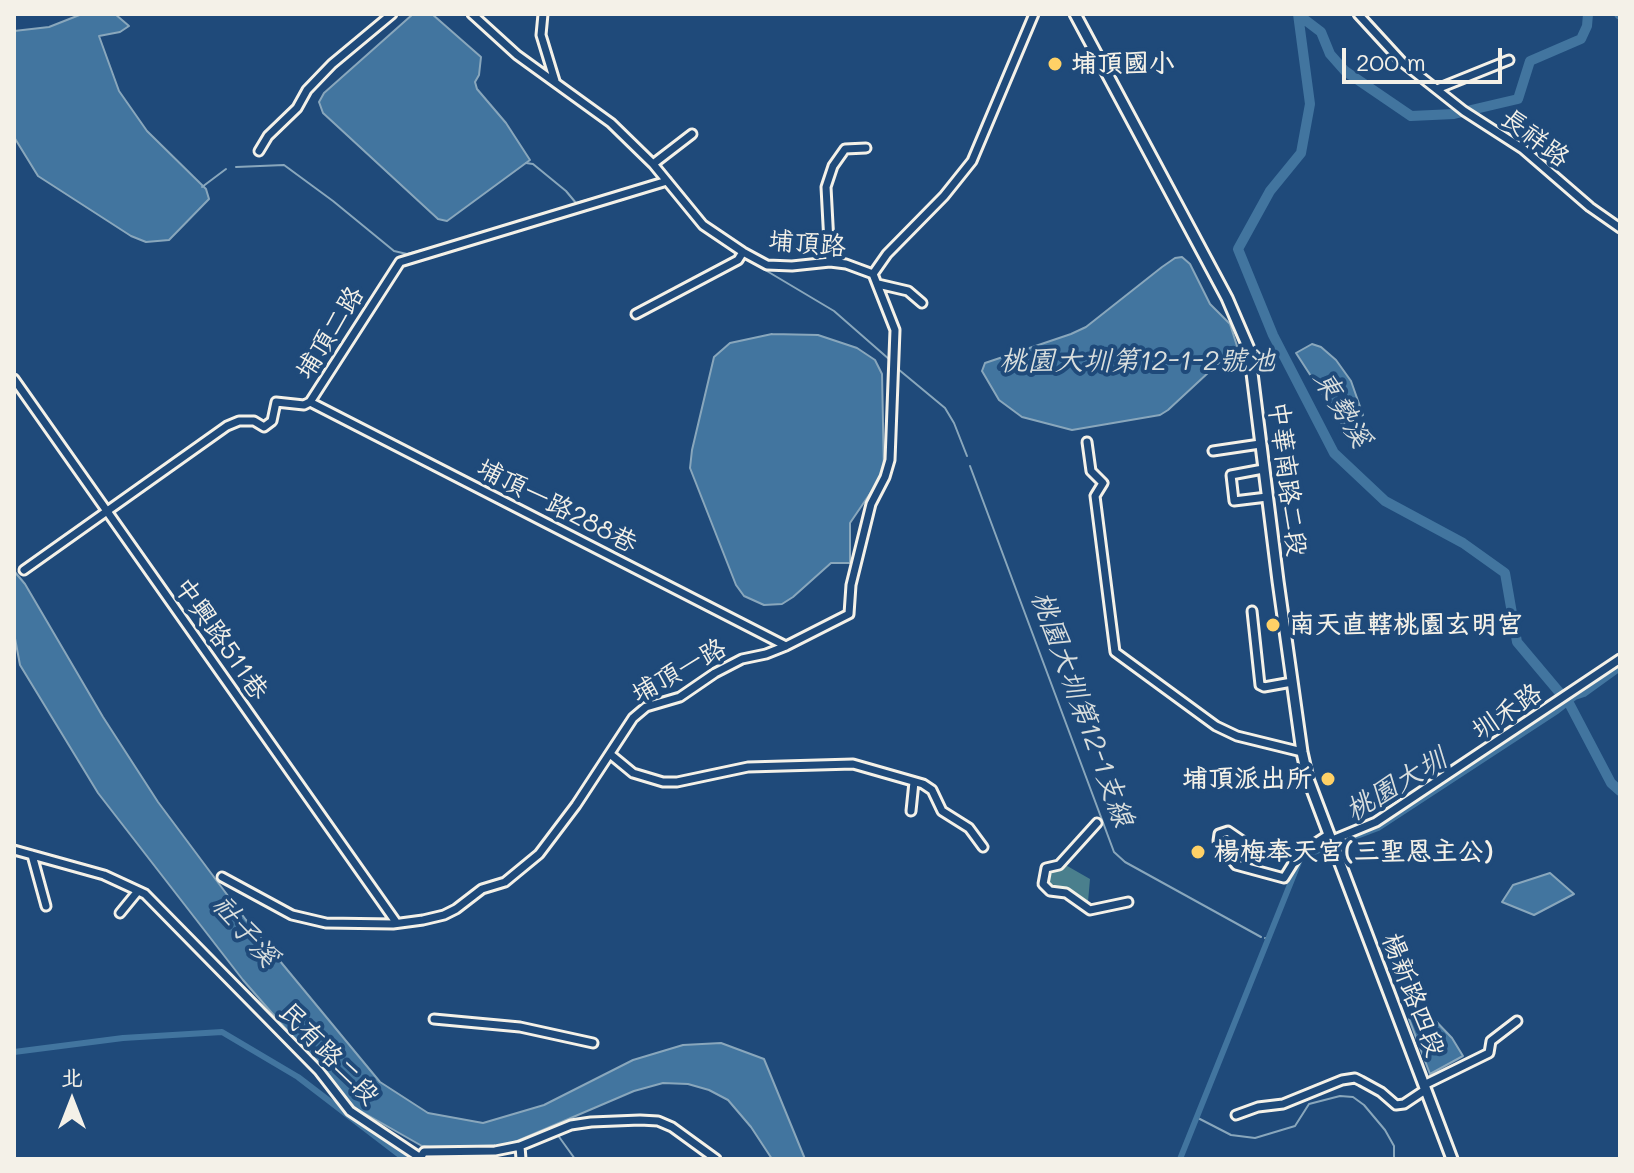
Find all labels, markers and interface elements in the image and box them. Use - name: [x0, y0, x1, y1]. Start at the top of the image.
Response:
- scale bar: [1346, 32, 1506, 82]
- text: 200 m: [1356, 46, 1426, 77]
- place label: 埔頂國小: [1071, 48, 1175, 80]
- marker: 埔頂國小: [1046, 55, 1064, 73]
- street label: 長祥路: [1494, 102, 1576, 174]
- street label: 埔頂路: [767, 225, 847, 263]
- street label: 埔頂二路: [289, 281, 371, 385]
- water label: 桃園大圳第12-1-2號池: [999, 344, 1275, 378]
- water label: 東勢溪: [1306, 364, 1378, 454]
- street label: 中華南路二段: [1262, 400, 1312, 558]
- street label: 埔頂一路288巷: [472, 452, 642, 560]
- street label: 中興路511巷: [167, 572, 275, 706]
- water label: 桃園大圳第12-1支線: [1024, 587, 1140, 831]
- place label: 南天直轄桃園玄明宮: [1289, 609, 1523, 641]
- marker: 南天直轄桃園玄明宮: [1264, 616, 1282, 634]
- street label: 埔頂一路: [626, 632, 732, 710]
- street label: 圳禾路: [1466, 677, 1548, 747]
- water label: 桃園大圳: [1339, 742, 1453, 828]
- place label: 埔頂派出所: [1182, 763, 1312, 795]
- marker: 埔頂派出所: [1319, 770, 1337, 788]
- place label: 楊梅奉天宮(三聖恩主公): [1214, 836, 1494, 868]
- marker: 楊梅奉天宮(三聖恩主公): [1189, 843, 1207, 861]
- water label: 社子溪: [205, 888, 285, 974]
- street label: 楊新路四段: [1375, 929, 1451, 1061]
- street label: 民有路二段: [273, 996, 385, 1112]
- north arrow: [32, 1061, 112, 1141]
- text: 北: [61, 1062, 83, 1091]

